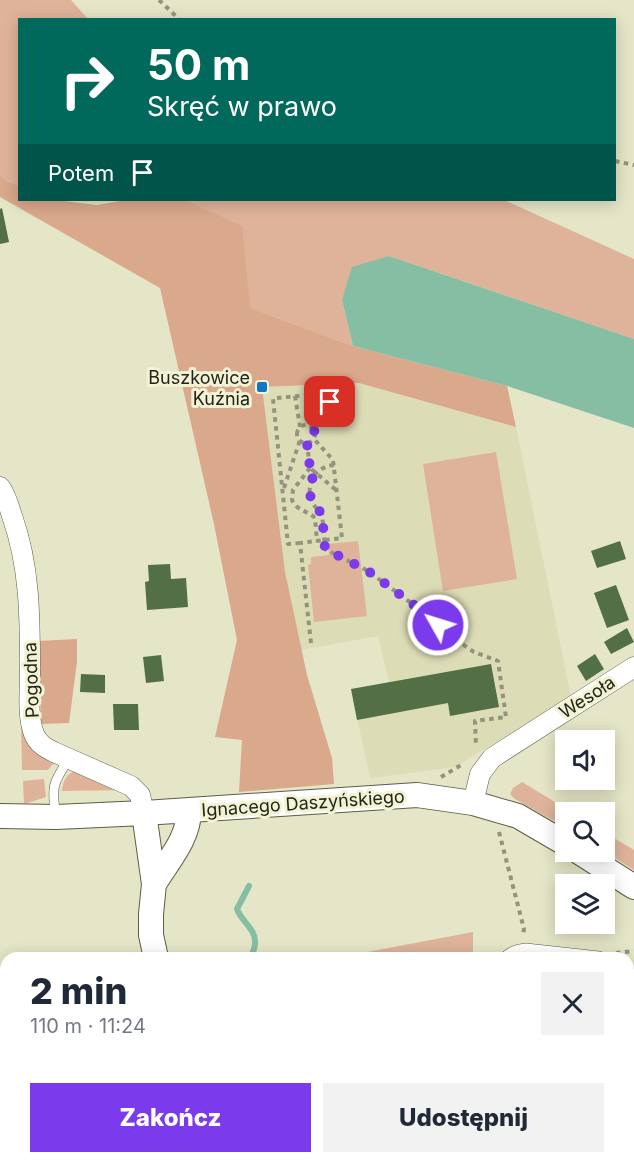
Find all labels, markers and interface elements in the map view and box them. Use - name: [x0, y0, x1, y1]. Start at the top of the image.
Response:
- text: 50 m: [147, 39, 250, 90]
- icon: right: [48, 42, 126, 120]
- text: Skręć w prawo: [147, 90, 337, 123]
- icon: arrive: [126, 156, 159, 189]
- text: Potem: [48, 160, 114, 186]
- place label: Buszkowice Kuźnia: [148, 367, 250, 409]
- pin: [304, 376, 355, 427]
- marker: Buszkowice Kuźnia: [255, 380, 269, 394]
- icon: arrive: [313, 385, 346, 418]
- position arrow: [406, 593, 470, 657]
- street label: Pogodna: [19, 642, 43, 718]
- street label: Wesoła: [555, 671, 619, 723]
- map controls: [555, 730, 615, 934]
- button: sound: [555, 730, 615, 790]
- street label: Ignacego Daszyńskiego: [201, 785, 405, 821]
- button: search: [555, 802, 615, 862]
- button: layers: [555, 874, 615, 934]
- text: 2 min: [30, 969, 127, 1013]
- button: close: [541, 972, 604, 1035]
- text: 110 m · 11:24: [30, 1014, 146, 1038]
- button: Zakończ: [30, 1083, 311, 1152]
- button: Udostępnij: [323, 1083, 604, 1152]

